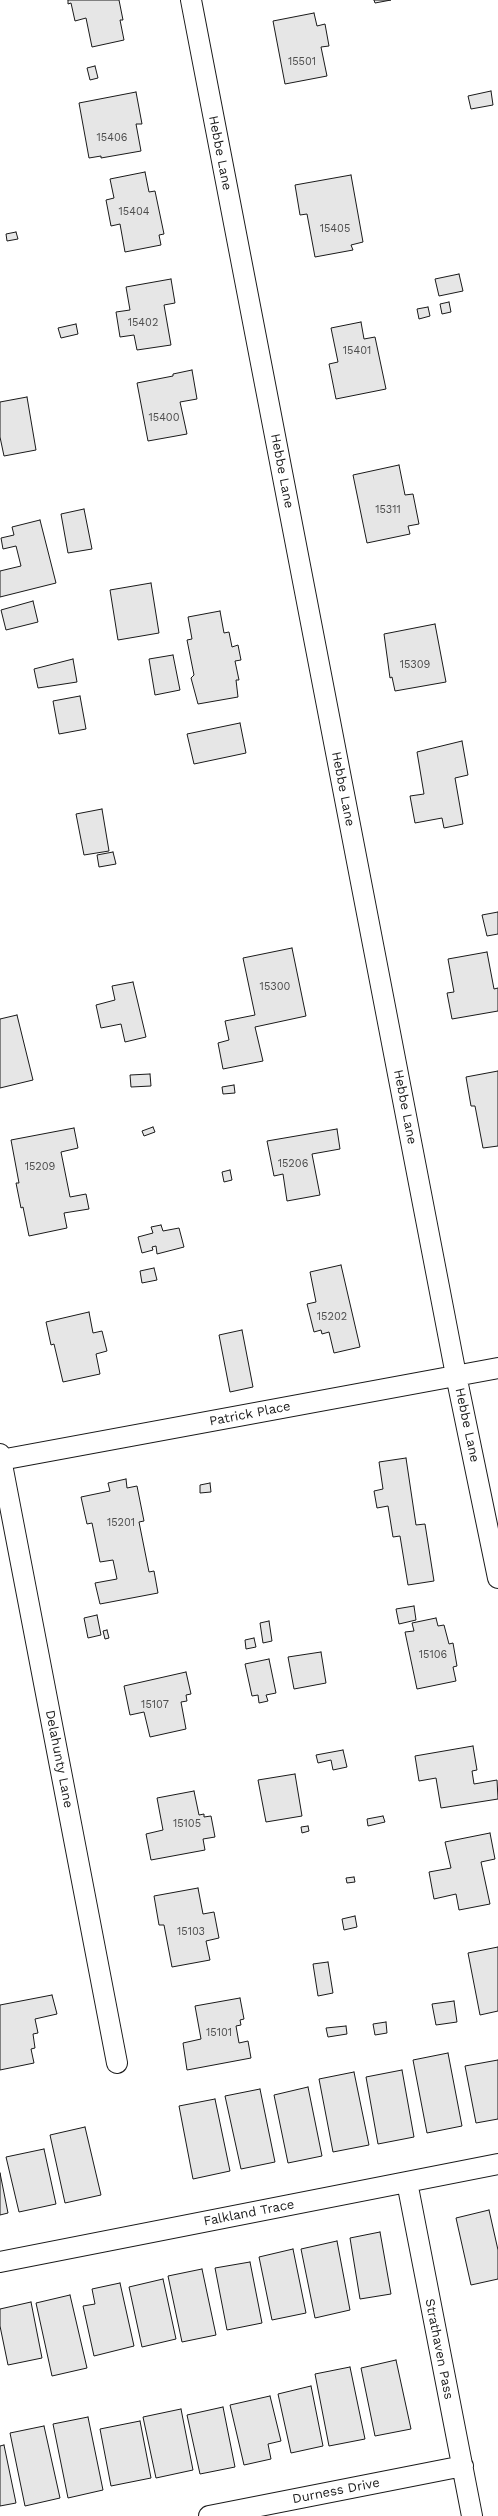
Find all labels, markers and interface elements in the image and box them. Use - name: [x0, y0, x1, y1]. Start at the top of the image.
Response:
- house number: 15501: [288, 55, 316, 69]
- street label: Hebbe Lane: [205, 114, 235, 192]
- house number: 15406: [97, 131, 127, 145]
- house number: 15404: [119, 205, 149, 219]
- house number: 15405: [320, 222, 350, 236]
- house number: 15402: [128, 316, 158, 330]
- house number: 15401: [343, 344, 371, 358]
- house number: 15400: [148, 411, 180, 425]
- street label: Hebbe Lane: [267, 432, 297, 510]
- house number: 15311: [375, 503, 401, 517]
- house number: 15309: [400, 658, 430, 672]
- street label: Hebbe Lane: [328, 750, 358, 828]
- house number: 15300: [260, 980, 290, 994]
- street label: Hebbe Lane: [390, 1068, 420, 1146]
- house number: 15206: [278, 1157, 308, 1171]
- house number: 15209: [25, 1160, 55, 1174]
- house number: 15202: [317, 1310, 347, 1324]
- street label: Hebbe Lane: [451, 1386, 483, 1464]
- street label: Patrick Place: [208, 1398, 292, 1430]
- house number: 15201: [107, 1516, 135, 1530]
- house number: 15106: [419, 1648, 447, 1662]
- house number: 15107: [141, 1698, 169, 1712]
- street label: Delahunty Lane: [42, 1709, 76, 1809]
- house number: 15105: [173, 1817, 201, 1831]
- house number: 15103: [177, 1925, 205, 1939]
- house number: 15101: [206, 2026, 232, 2040]
- street label: Falkland Trace: [202, 2197, 296, 2229]
- street label: Strathaven Pass: [422, 2297, 456, 2401]
- street label: Durness Drive: [291, 2475, 381, 2507]

